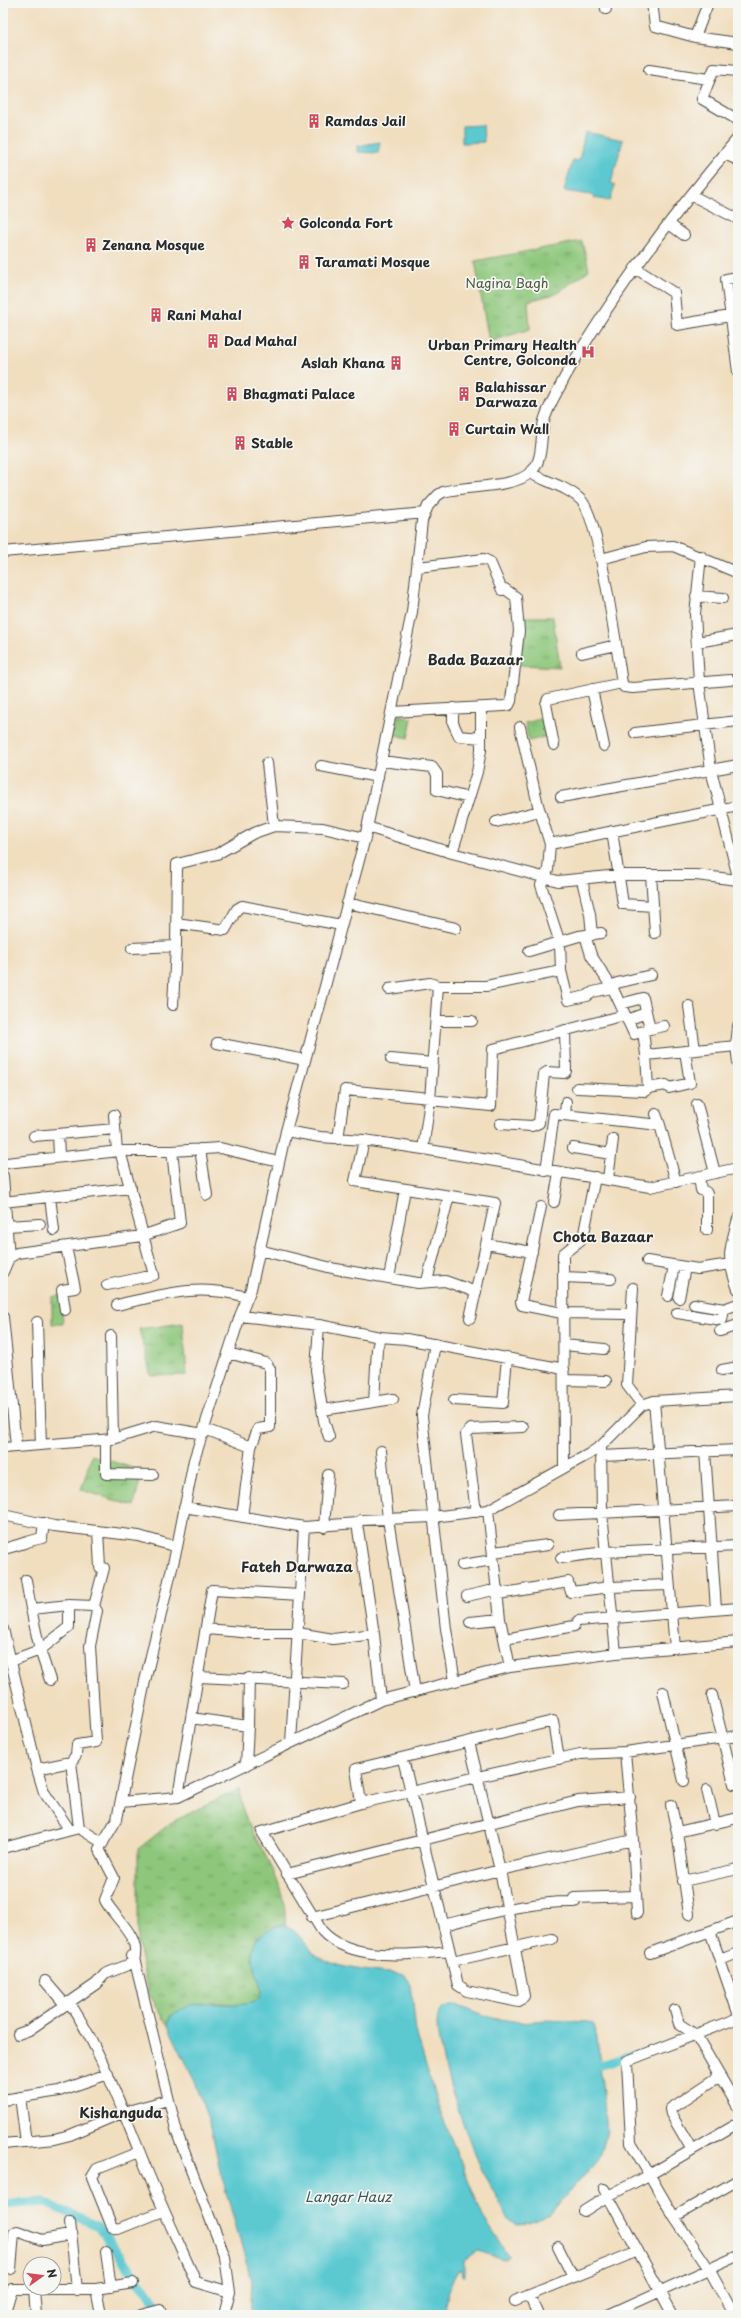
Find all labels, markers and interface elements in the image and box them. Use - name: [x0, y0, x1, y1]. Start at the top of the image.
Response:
- place label: Ramdas Jail: [325, 111, 406, 130]
- building icon: Ramdas Jail: [306, 113, 322, 129]
- place label: Golconda Fort: [299, 213, 393, 232]
- place icon: Golconda Fort: [280, 215, 296, 231]
- place label: Zenana Mosque: [102, 235, 205, 254]
- building icon: Zenana Mosque: [83, 237, 99, 253]
- place label: Taramati Mosque: [315, 252, 430, 271]
- building icon: Taramati Mosque: [296, 254, 312, 270]
- park label: Nagina Bagh: [466, 273, 548, 292]
- place label: Rani Mahal: [167, 305, 242, 324]
- building icon: Rani Mahal: [148, 307, 164, 323]
- place label: Dad Mahal: [224, 331, 297, 350]
- building icon: Dad Mahal: [205, 333, 221, 349]
- place label: Urban Primary Health Centre, Golconda: [428, 335, 577, 369]
- hospital icon: Urban Primary Health Centre, Golconda: [580, 344, 596, 360]
- place label: Aslah Khana: [300, 353, 385, 372]
- building icon: Aslah Khana: [388, 355, 404, 371]
- place label: Balahissar Darwaza: [475, 377, 546, 411]
- place label: Bhagmati Palace: [243, 384, 355, 403]
- building icon: Bhagmati Palace: [224, 386, 240, 402]
- building icon: Balahissar Darwaza: [456, 386, 472, 402]
- place label: Curtain Wall: [465, 419, 550, 438]
- building icon: Curtain Wall: [446, 421, 462, 437]
- place label: Stable: [251, 433, 293, 452]
- building icon: Stable: [232, 435, 248, 451]
- district label: Bada Bazaar: [427, 649, 523, 670]
- district label: Chota Bazaar: [553, 1226, 654, 1247]
- district label: Fateh Darwaza: [241, 1556, 353, 1577]
- district label: Kishanguda: [79, 2102, 163, 2123]
- water label: Langar Hauz: [305, 2186, 393, 2207]
- north arrow: [22, 2256, 62, 2296]
- text: N: [43, 2267, 62, 2280]

